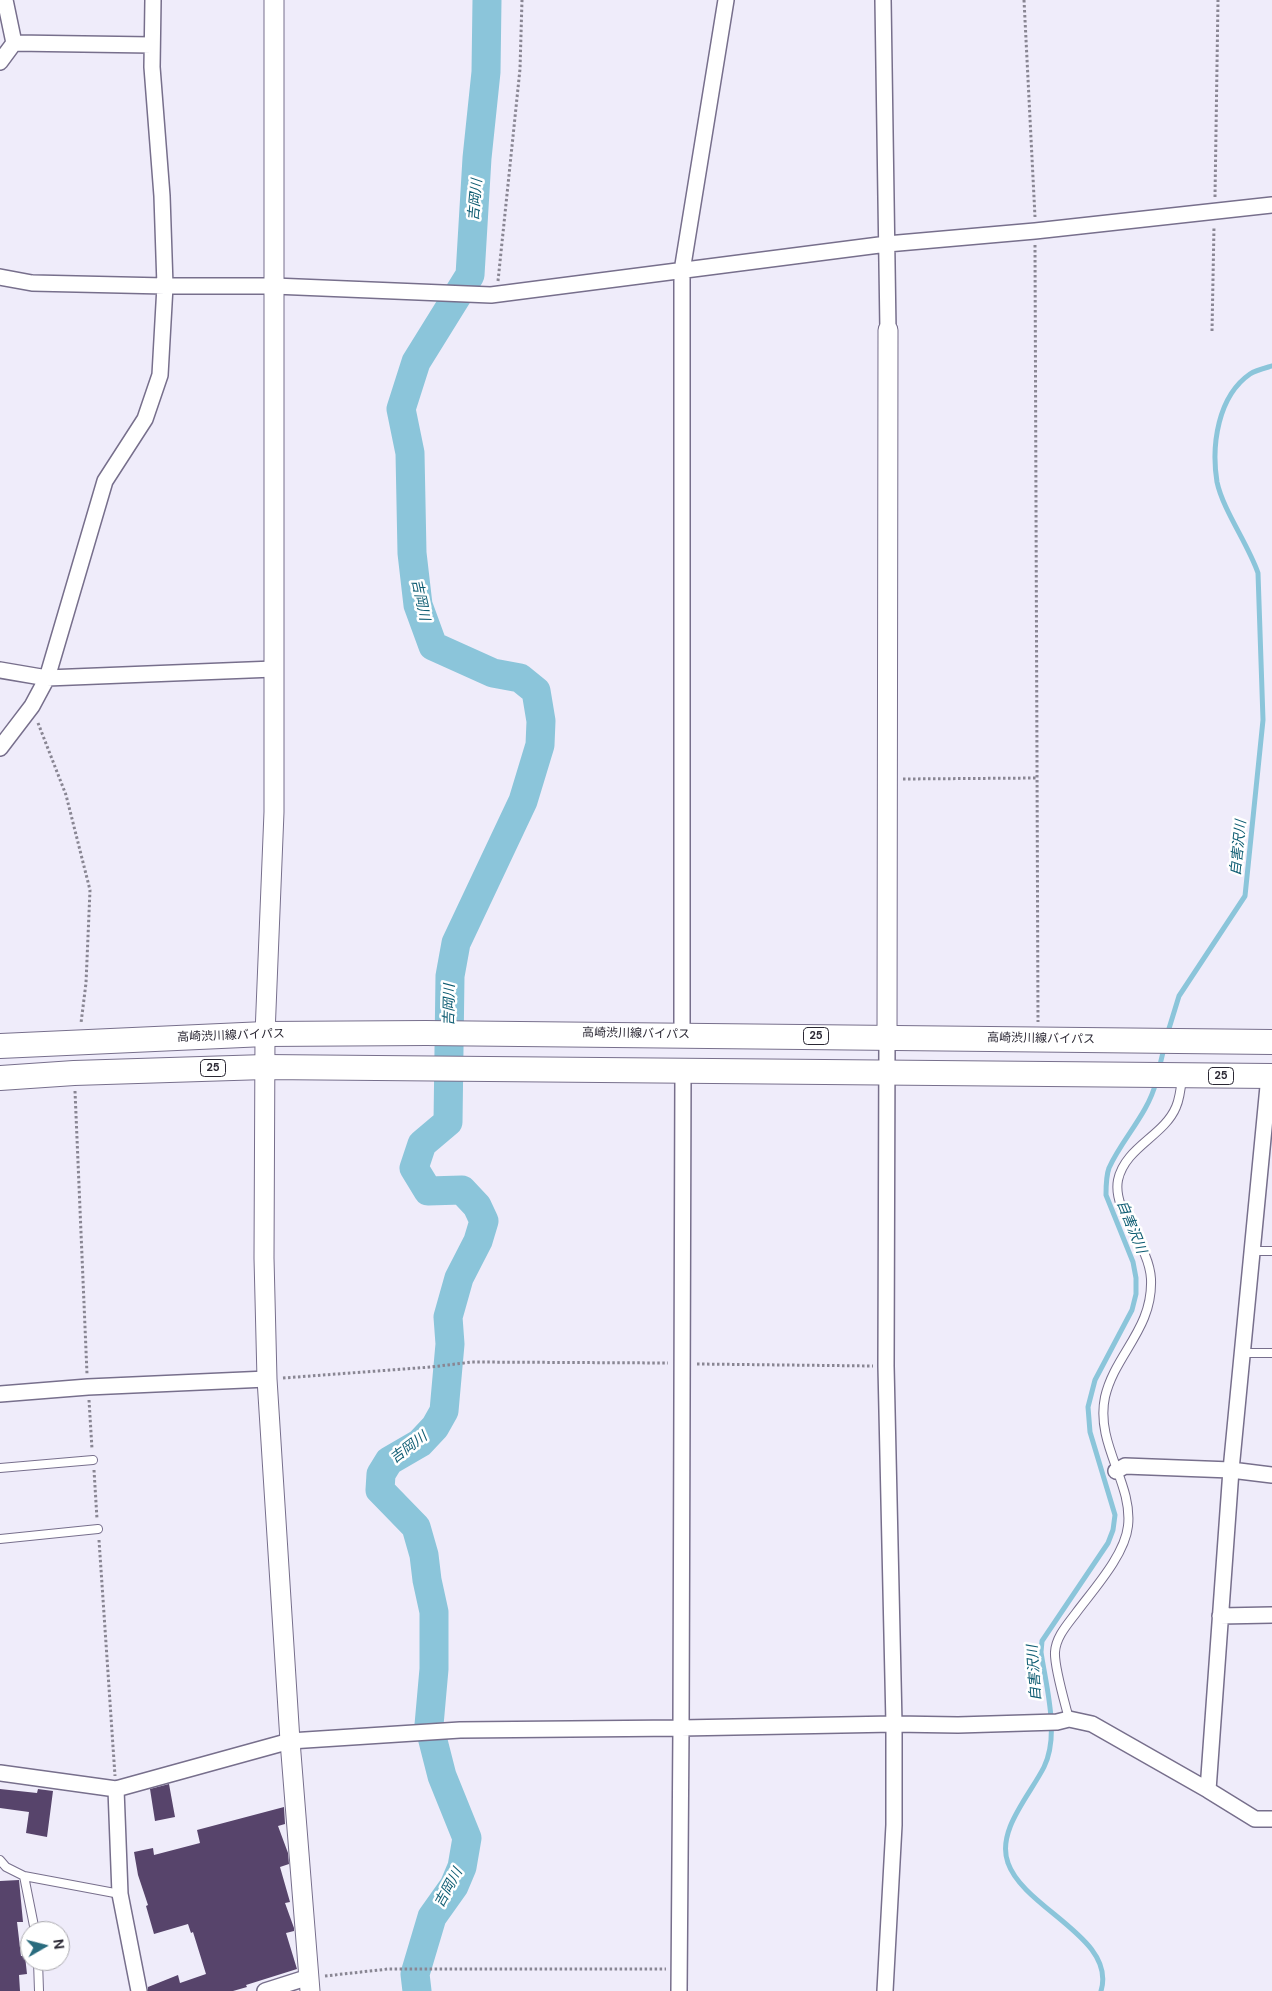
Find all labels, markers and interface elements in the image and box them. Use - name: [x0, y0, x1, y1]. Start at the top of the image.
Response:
- water label: 吉岡川: [466, 178, 486, 222]
- water label: 吉岡川: [407, 578, 433, 622]
- water label: 自害沢川: [1228, 819, 1250, 877]
- water label: 吉岡川: [441, 984, 459, 1026]
- street label: 高崎渋川線バイパス: [582, 1026, 690, 1042]
- street label: 高崎渋川線バイパス: [177, 1027, 285, 1045]
- road number: 25: [804, 1028, 828, 1044]
- street label: 高崎渋川線バイパス: [987, 1031, 1095, 1047]
- road number: 25: [200, 1060, 226, 1076]
- road number: 25: [1208, 1068, 1234, 1084]
- water label: 自害沢川: [1113, 1198, 1149, 1256]
- water label: 吉岡川: [387, 1429, 431, 1467]
- water label: 自害沢川: [1025, 1644, 1045, 1702]
- water label: 吉岡川: [431, 1866, 467, 1910]
- north arrow: [20, 1921, 70, 1971]
- text: N: [49, 1938, 68, 1950]

